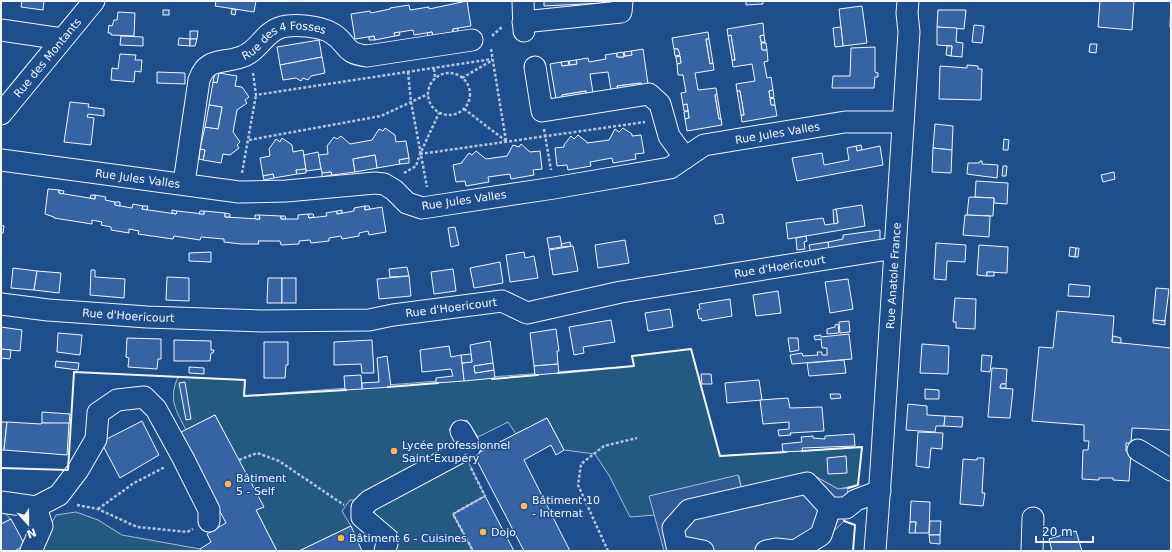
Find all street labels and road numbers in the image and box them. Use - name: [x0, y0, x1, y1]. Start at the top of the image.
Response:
- street label: Rue des Montants: [11, 15, 84, 100]
- street label: Rue des 4 Fosses: [240, 19, 328, 63]
- street label: Rue Jules Valles: [734, 120, 821, 147]
- street label: Rue Jules Valles: [94, 167, 181, 191]
- street label: Rue Jules Valles: [421, 188, 508, 213]
- street label: Rue Anatole France: [884, 222, 904, 329]
- street label: Rue d'Hoericourt: [733, 253, 827, 281]
- street label: Rue d'Hoericourt: [405, 296, 499, 320]
- street label: Rue d'Hoericourt: [82, 306, 175, 325]

